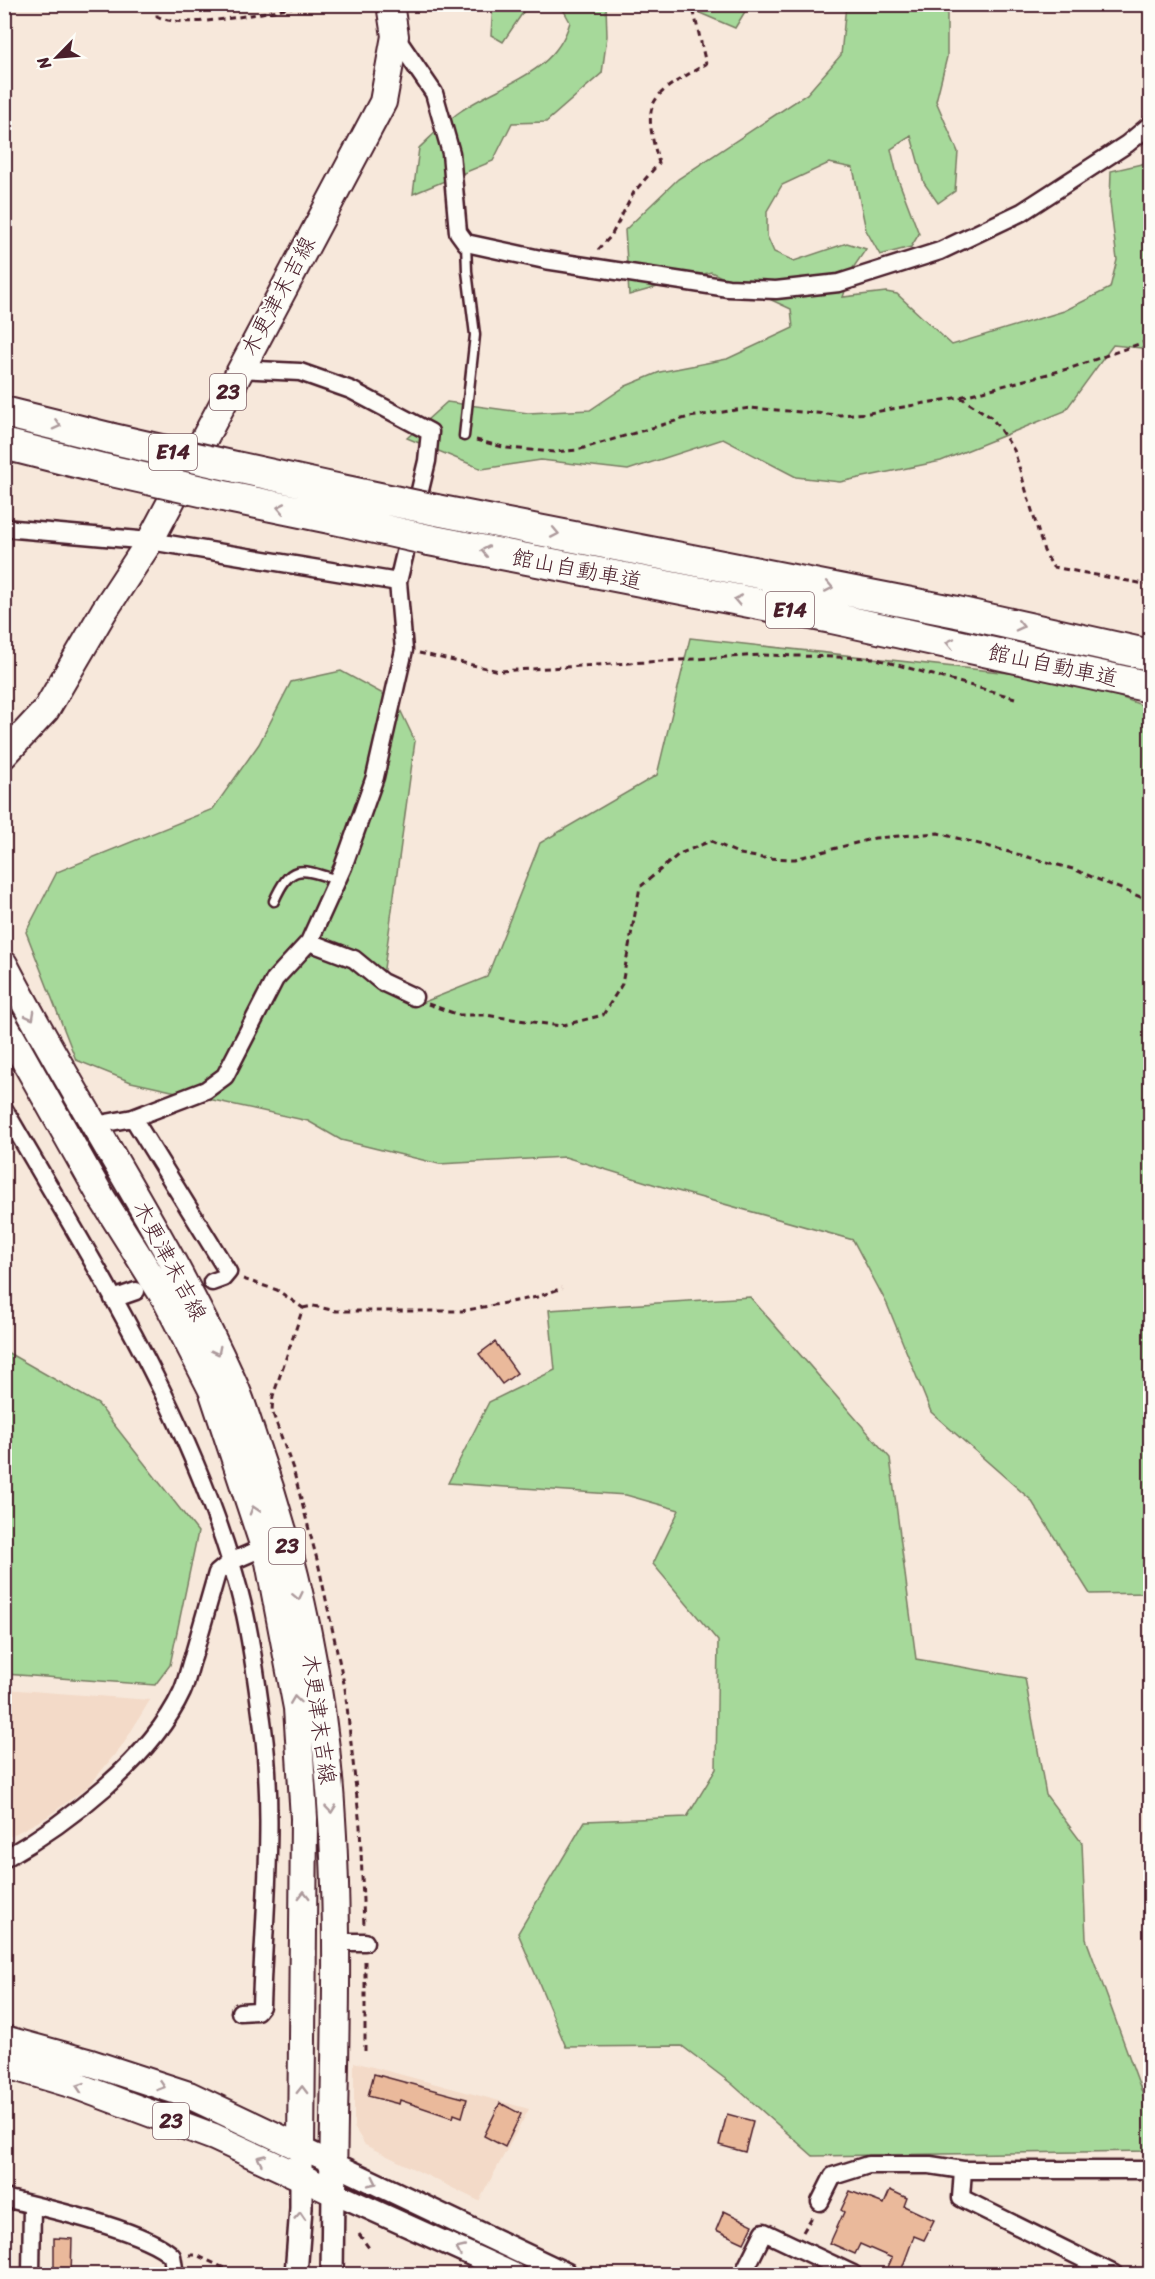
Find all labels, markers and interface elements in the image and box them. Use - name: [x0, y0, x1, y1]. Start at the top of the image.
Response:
- north arrow: [27, 27, 87, 87]
- text: N: [28, 51, 60, 75]
- street label: 木更津末吉線: [230, 229, 326, 363]
- road number: 23: [210, 374, 246, 410]
- one-way arrow: [52, 418, 62, 431]
- road number: E14: [149, 434, 197, 470]
- one-way arrow: [277, 502, 287, 515]
- one-way arrow: [550, 526, 560, 539]
- street label: 館山自動車道: [508, 537, 646, 601]
- one-way arrow: [480, 545, 490, 558]
- one-way arrow: [824, 580, 834, 593]
- road number: E14: [766, 592, 814, 628]
- one-way arrow: [733, 594, 743, 607]
- one-way arrow: [1015, 619, 1025, 632]
- street label: 館山自動車道: [984, 632, 1122, 698]
- one-way arrow: [945, 637, 955, 650]
- one-way arrow: [24, 1009, 36, 1020]
- street label: 木更津末吉線: [122, 1194, 218, 1328]
- one-way arrow: [210, 1345, 222, 1356]
- one-way arrow: [249, 1505, 261, 1516]
- road number: 23: [269, 1528, 305, 1564]
- one-way arrow: [291, 1590, 304, 1600]
- street label: 木更津末吉線: [291, 1651, 347, 1787]
- one-way arrow: [290, 1696, 302, 1705]
- one-way arrow: [324, 1804, 337, 1813]
- one-way arrow: [298, 1890, 310, 1899]
- one-way arrow: [155, 2079, 166, 2091]
- one-way arrow: [75, 2082, 85, 2094]
- one-way arrow: [296, 2085, 308, 2094]
- road number: 23: [153, 2103, 189, 2139]
- one-way arrow: [256, 2154, 267, 2166]
- one-way arrow: [367, 2175, 378, 2187]
- one-way arrow: [294, 2212, 307, 2221]
- one-way arrow: [456, 2245, 467, 2257]

